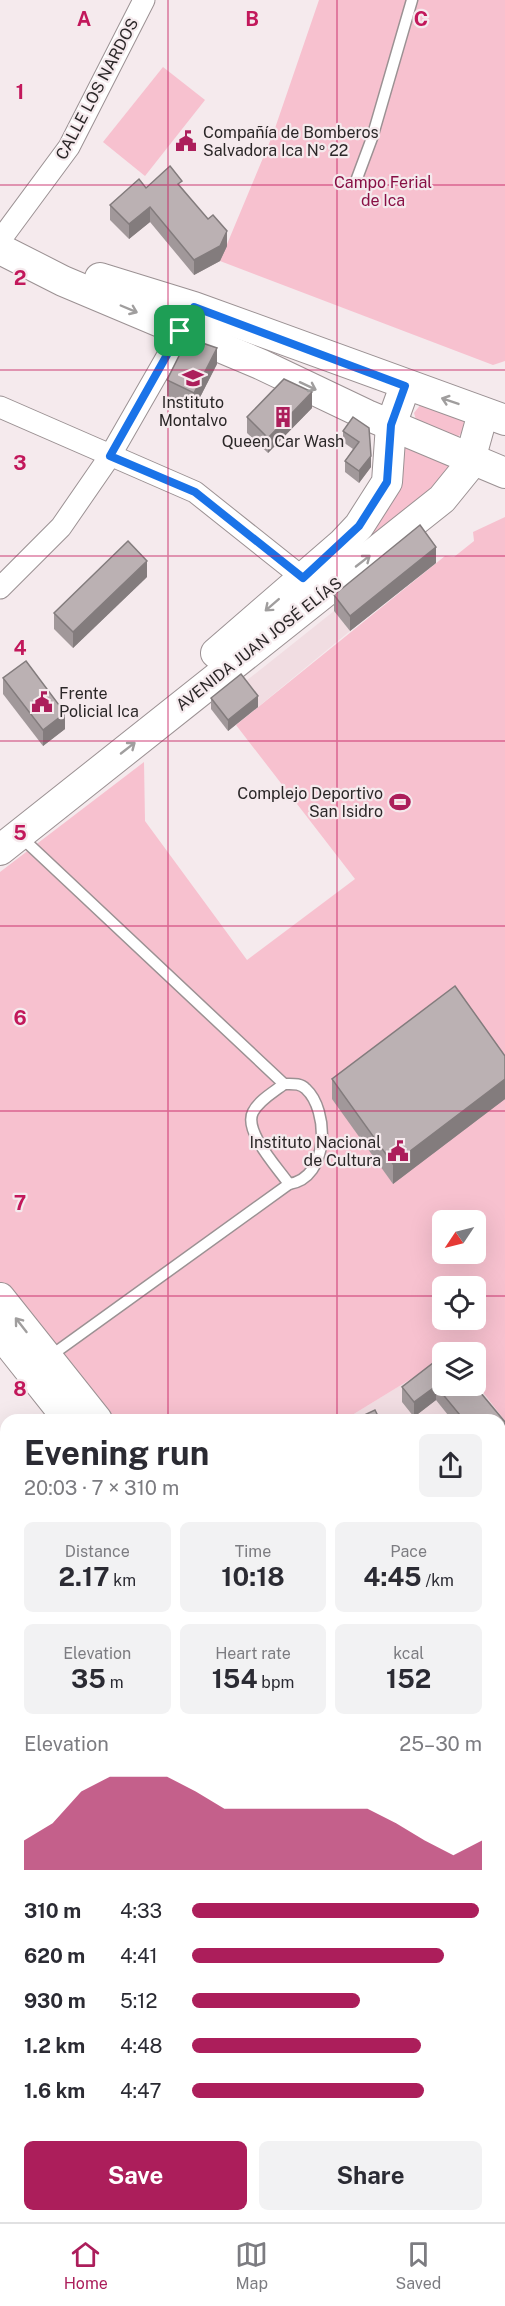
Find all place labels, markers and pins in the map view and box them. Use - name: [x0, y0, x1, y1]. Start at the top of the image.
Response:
- place label: Compañía de Bomberos Salvadora Ica Nº 22: [203, 123, 379, 160]
- public building icon: Compañía de Bomberos Salvadora Ica Nº 22: [174, 129, 198, 153]
- pin: [154, 305, 205, 356]
- school or university icon: Instituto Montalvo: [181, 366, 205, 390]
- place label: Instituto Montalvo: [159, 393, 227, 430]
- building icon: Queen Car Wash: [271, 405, 295, 429]
- place label: Queen Car Wash: [222, 432, 344, 451]
- place label: Frente Policial Ica: [59, 684, 139, 721]
- public building icon: Frente Policial Ica: [30, 690, 54, 714]
- place label: Complejo Deportivo San Isidro: [237, 784, 383, 821]
- sports icon: Complejo Deportivo San Isidro: [388, 790, 412, 814]
- place label: Instituto Nacional de Cultura: [250, 1133, 381, 1170]
- public building icon: Instituto Nacional de Cultura: [386, 1139, 410, 1163]

